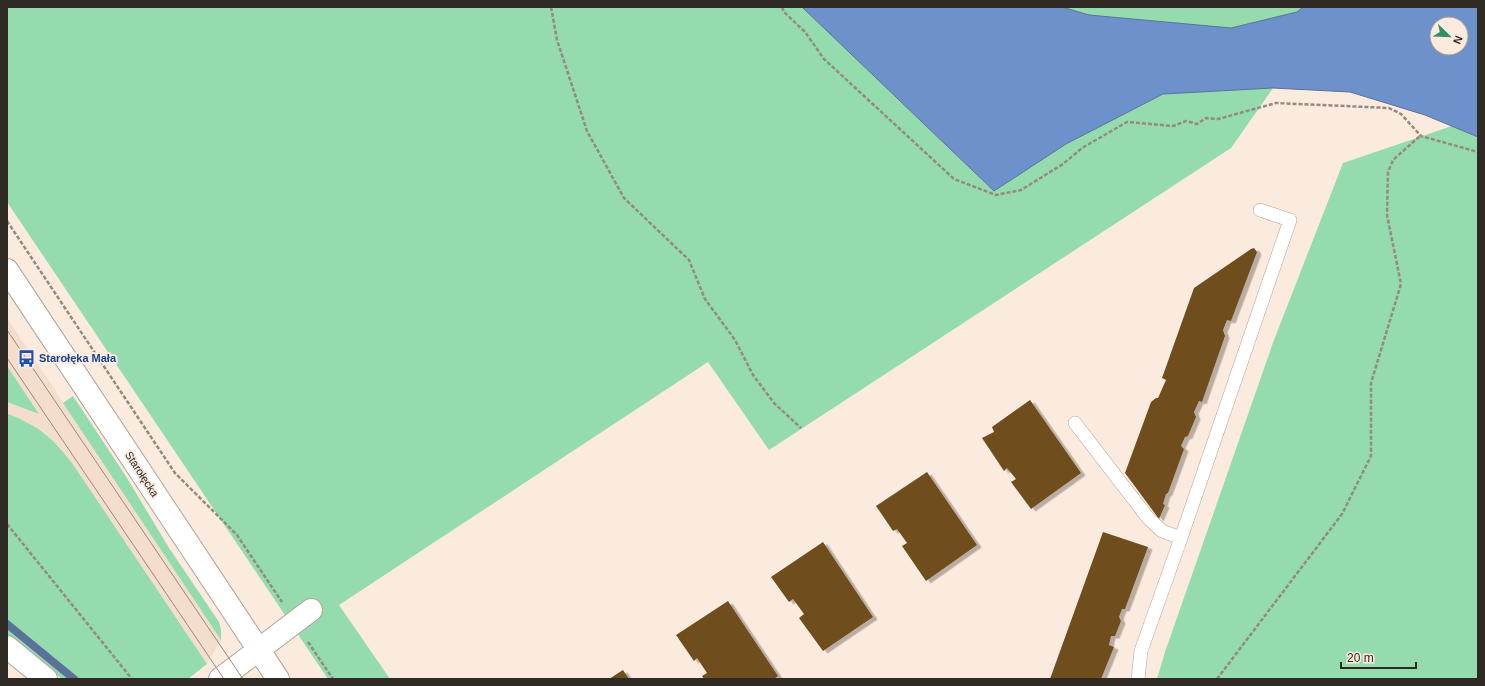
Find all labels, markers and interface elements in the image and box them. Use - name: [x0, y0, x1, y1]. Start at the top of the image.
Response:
- north arrow: [1429, 16, 1469, 56]
- text: N: [1451, 34, 1465, 46]
- bus stop icon: Starołęka Mała: [16, 348, 36, 368]
- place label: Starołęka Mała: [39, 352, 117, 364]
- street label: Starołęcka: [123, 449, 162, 500]
- scale bar: [1341, 644, 1416, 670]
- text: 20 m: [1347, 651, 1374, 665]

